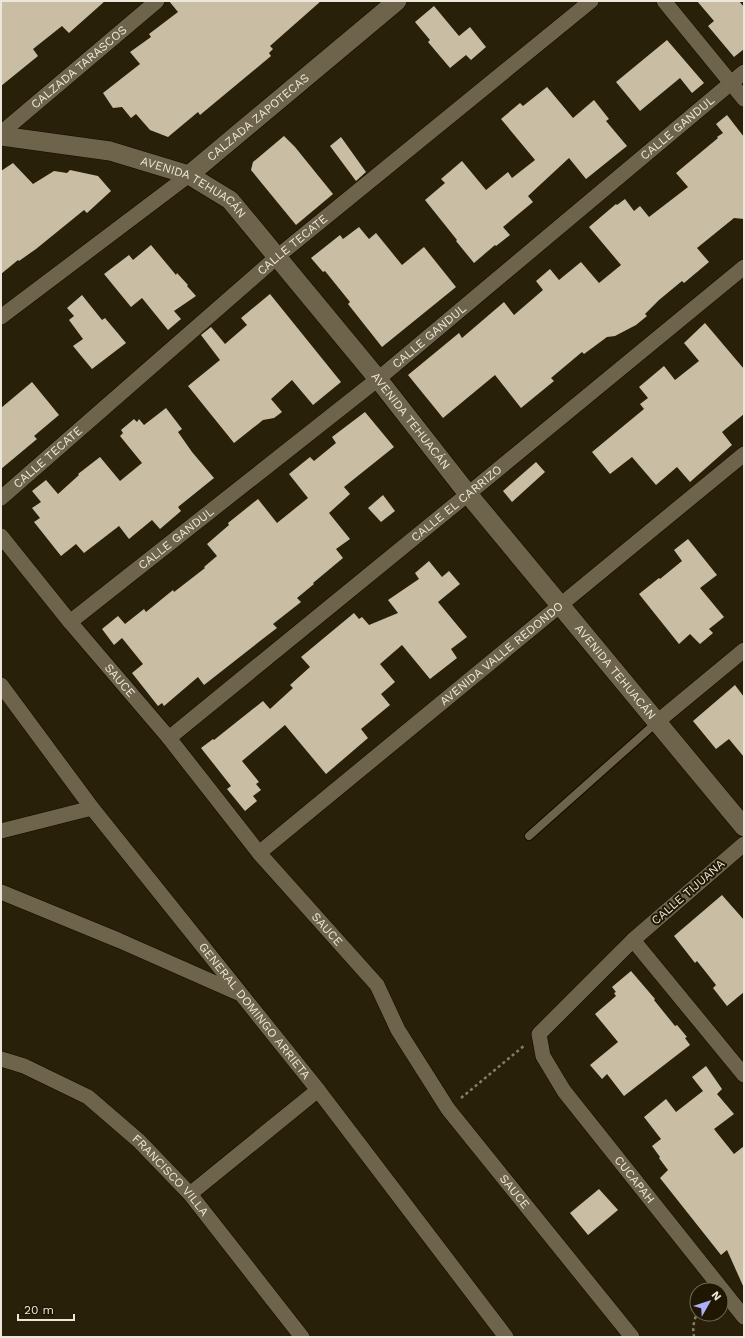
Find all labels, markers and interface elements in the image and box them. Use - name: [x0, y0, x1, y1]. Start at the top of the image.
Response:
- street label: CALZADA TARASCOS: [28, 23, 130, 112]
- street label: CALZADA ZAPOTECAS: [204, 71, 312, 164]
- street label: CALLE GANDUL: [638, 93, 717, 163]
- street label: AVENIDA TEHUACÁN: [139, 154, 249, 221]
- street label: CALLE TECATE: [254, 211, 330, 278]
- street label: CALLE GANDUL: [389, 301, 469, 371]
- street label: AVENIDA TEHUACÁN: [368, 370, 453, 472]
- street label: CALLE TECATE: [10, 423, 85, 491]
- street label: CALLE EL CARRIZO: [408, 462, 505, 545]
- street label: CALLE GANDUL: [136, 504, 216, 572]
- street label: AVENIDA VALLE REDONDO: [437, 599, 566, 708]
- street label: AVENIDA TEHUACÁN: [572, 622, 659, 722]
- street label: SAUCE: [102, 661, 138, 700]
- street label: CALLE TIJUANA: [649, 856, 728, 928]
- street label: SAUCE: [309, 910, 346, 949]
- street label: GENERAL DOMINGO ARRIETA: [196, 940, 313, 1082]
- street label: FRANCISCO VILLA: [129, 1131, 212, 1219]
- street label: CUCAPAH: [611, 1153, 658, 1206]
- street label: SAUCE: [497, 1172, 533, 1212]
- north arrow: [689, 1282, 729, 1322]
- text: N: [709, 1289, 724, 1303]
- scale bar: [18, 1296, 74, 1322]
- text: 20 m: [24, 1303, 54, 1317]

